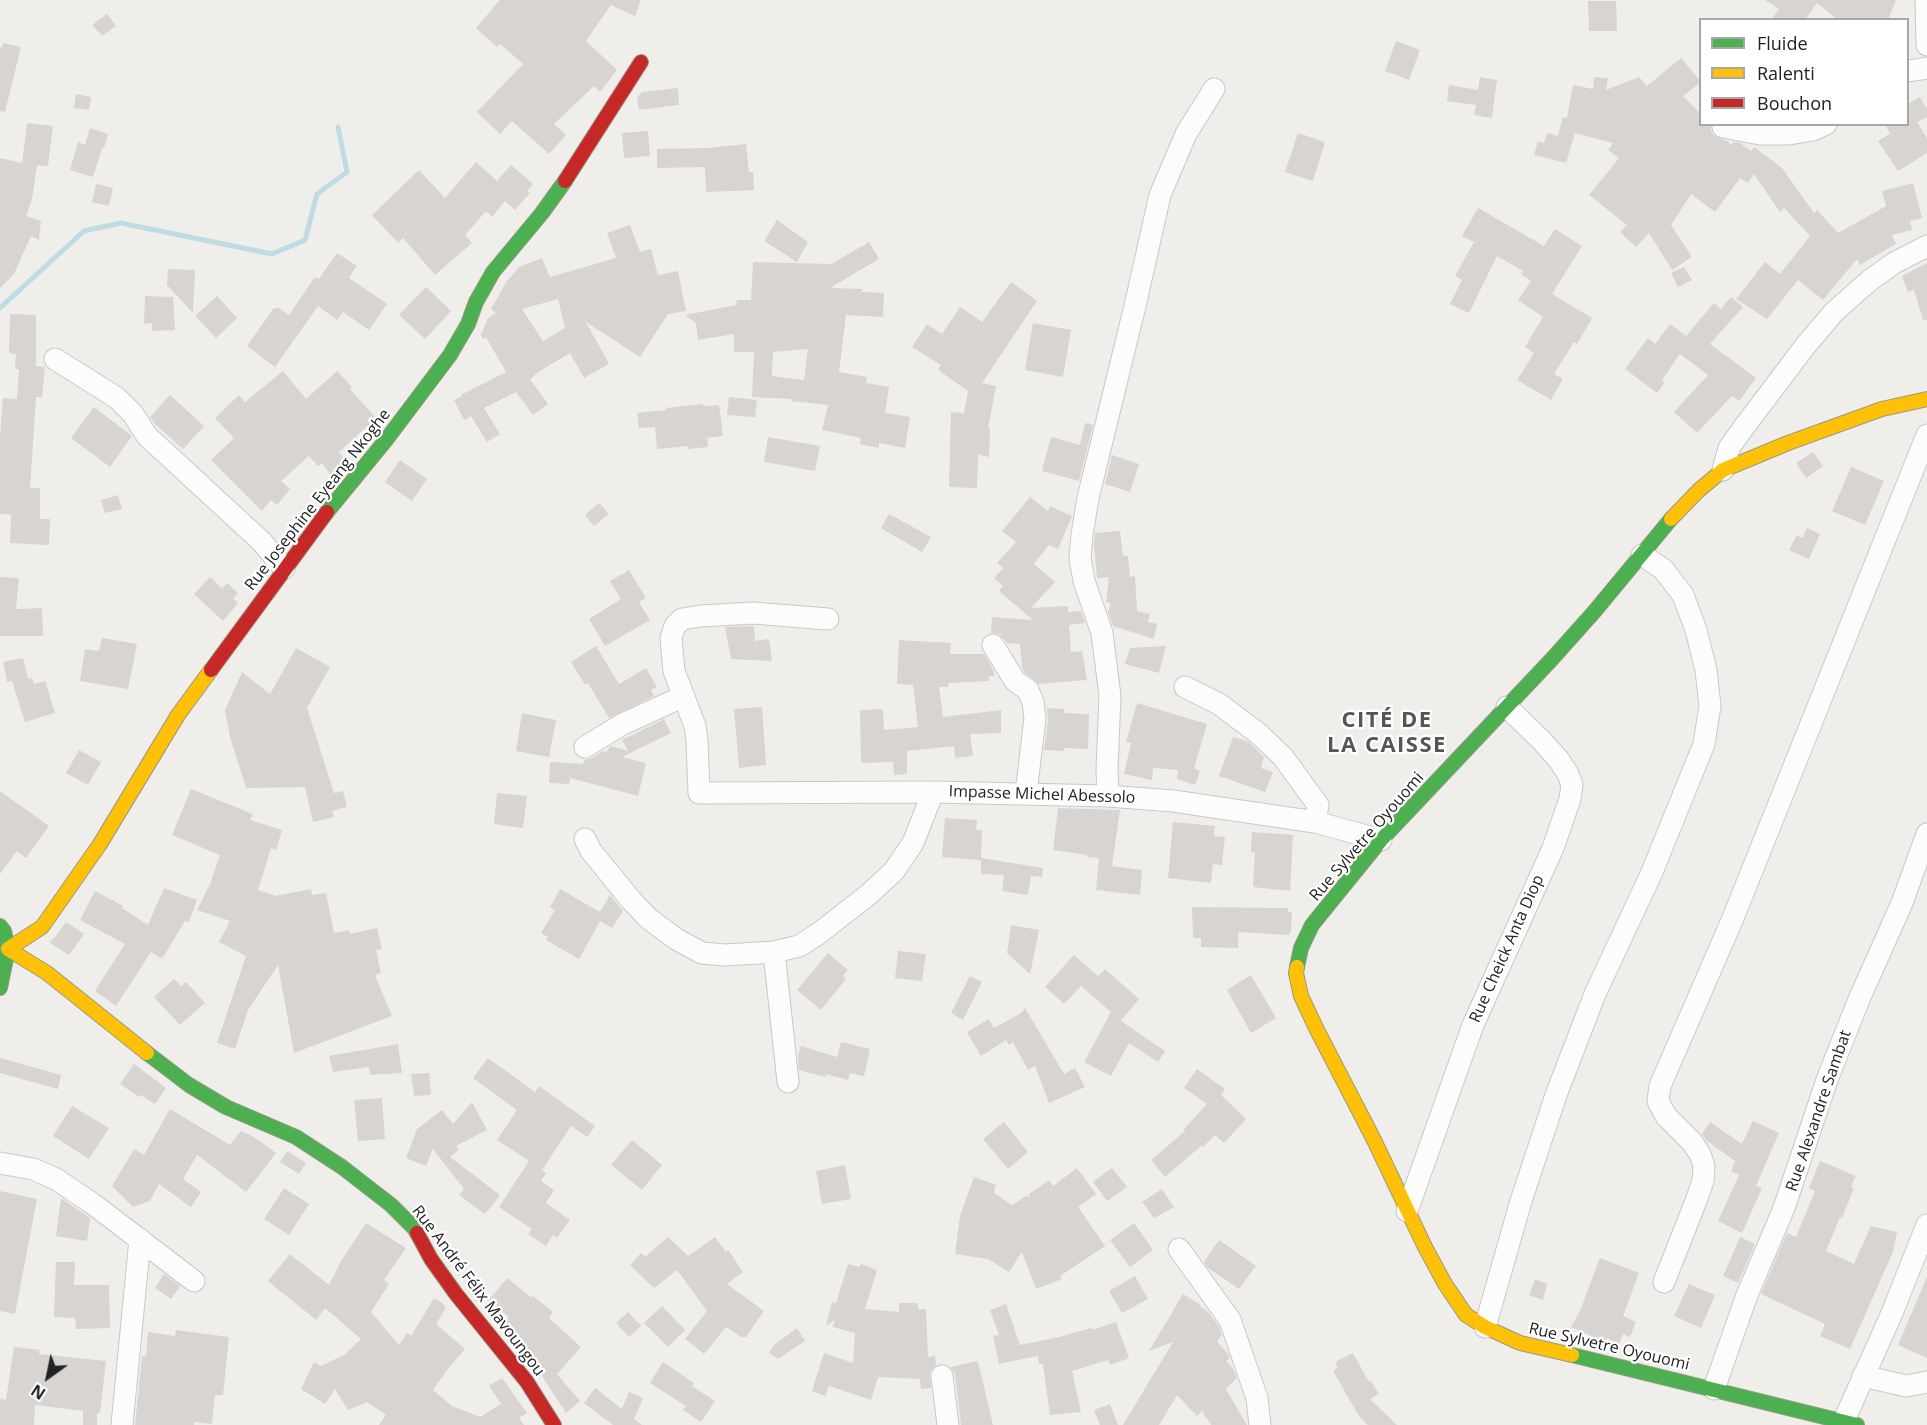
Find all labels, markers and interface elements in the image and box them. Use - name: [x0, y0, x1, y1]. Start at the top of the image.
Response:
- legend: [1699, 18, 1909, 126]
- text: Fluide: [1757, 31, 1808, 55]
- text: Ralenti: [1757, 61, 1815, 85]
- text: Bouchon: [1757, 91, 1832, 115]
- street label: Rue Josephine Eyeang Nkoghe: [241, 405, 395, 595]
- district label: CITÉ DE LA CAISSE: [1327, 708, 1447, 760]
- street label: Rue Sylvetre Oyouomi: [1306, 769, 1428, 905]
- street label: Impasse Michel Abessolo: [948, 782, 1136, 808]
- street label: Rue Cheick Anta Diop: [1466, 872, 1548, 1026]
- street label: Rue Alexandre Sambat: [1782, 1028, 1856, 1194]
- street label: Rue André Félix Mavoungou: [408, 1202, 548, 1380]
- street label: Rue Sylvetre Oyouomi: [1527, 1319, 1691, 1375]
- north arrow: [18, 1347, 78, 1407]
- text: N: [27, 1379, 50, 1405]

